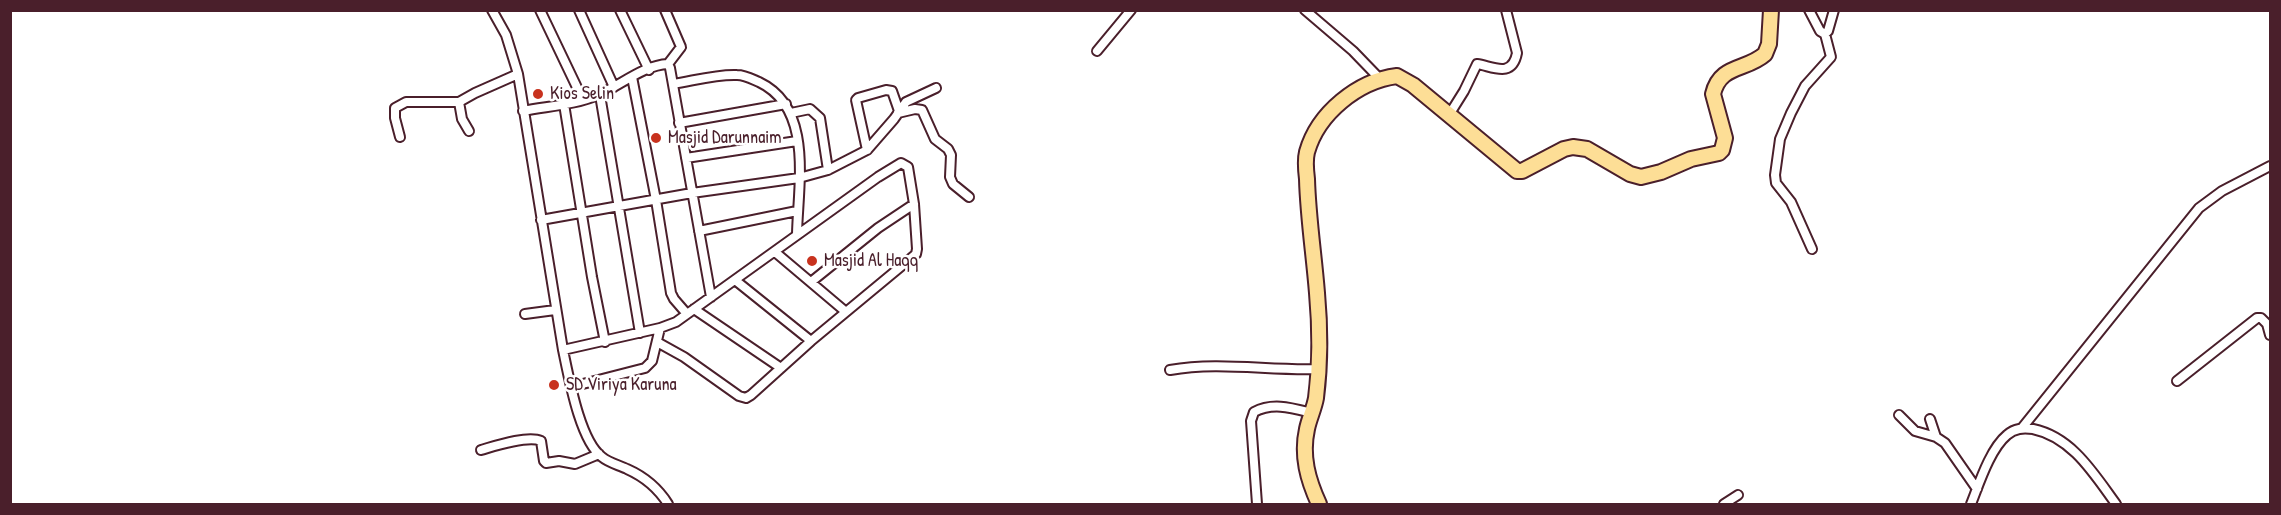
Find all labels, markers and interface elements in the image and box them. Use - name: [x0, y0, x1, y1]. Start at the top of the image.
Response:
- place label: Kios Selin: [550, 83, 614, 105]
- marker: Kios Selin: [531, 87, 545, 101]
- place label: Masjid Darunnaim: [668, 127, 781, 149]
- marker: Masjid Darunnaim: [649, 131, 663, 145]
- place label: Masjid Al Haqq: [824, 250, 918, 272]
- marker: Masjid Al Haqq: [805, 254, 819, 268]
- place label: SD Viriya Karuna: [566, 374, 677, 396]
- marker: SD Viriya Karuna: [547, 378, 561, 392]

